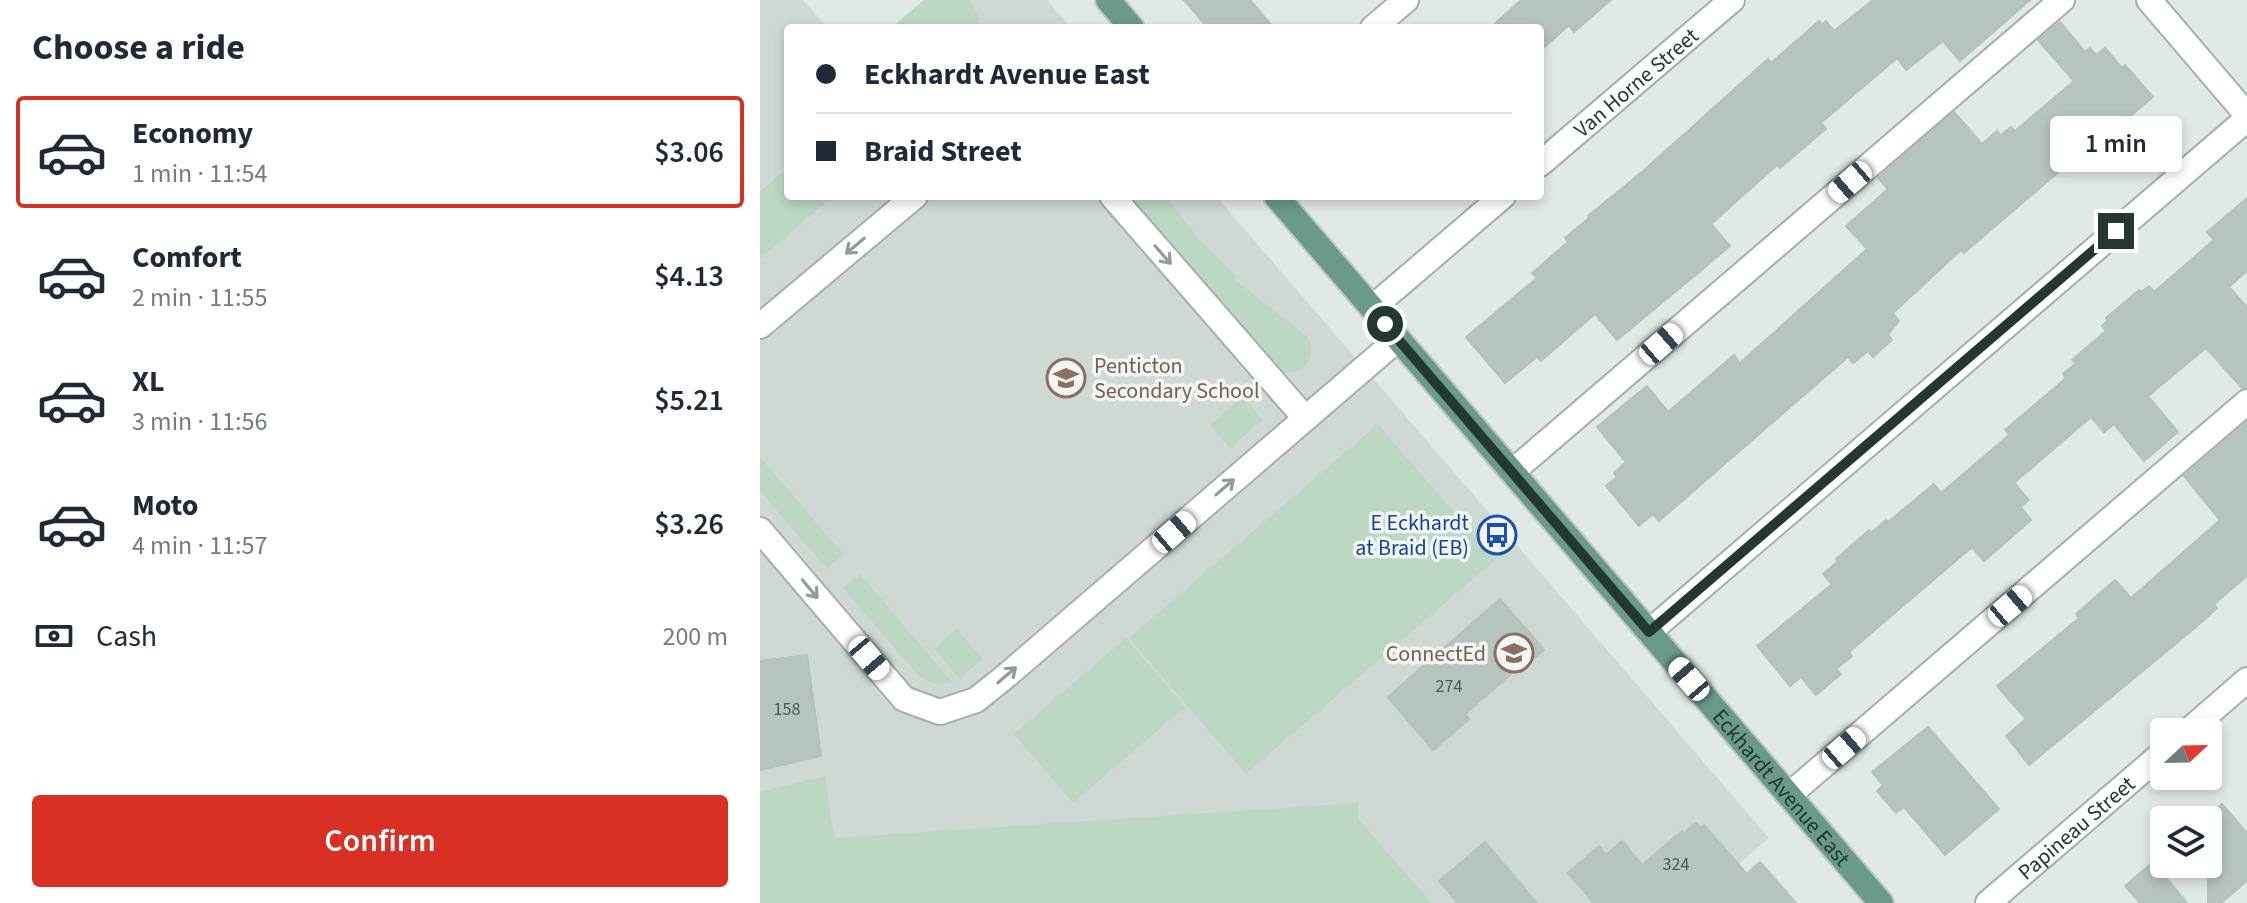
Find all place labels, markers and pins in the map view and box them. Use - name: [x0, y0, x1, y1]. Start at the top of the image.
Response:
- place label: Penticton Secondary School: [1094, 350, 1260, 407]
- school or university icon: Penticton Secondary School: [1045, 357, 1087, 399]
- place label: E Eckhardt at Braid (EB): [1355, 507, 1470, 564]
- bus stop icon: E Eckhardt at Braid (EB): [1476, 514, 1518, 556]
- school or university icon: ConnectEd: [1493, 632, 1535, 674]
- place label: ConnectEd: [1386, 638, 1486, 670]

